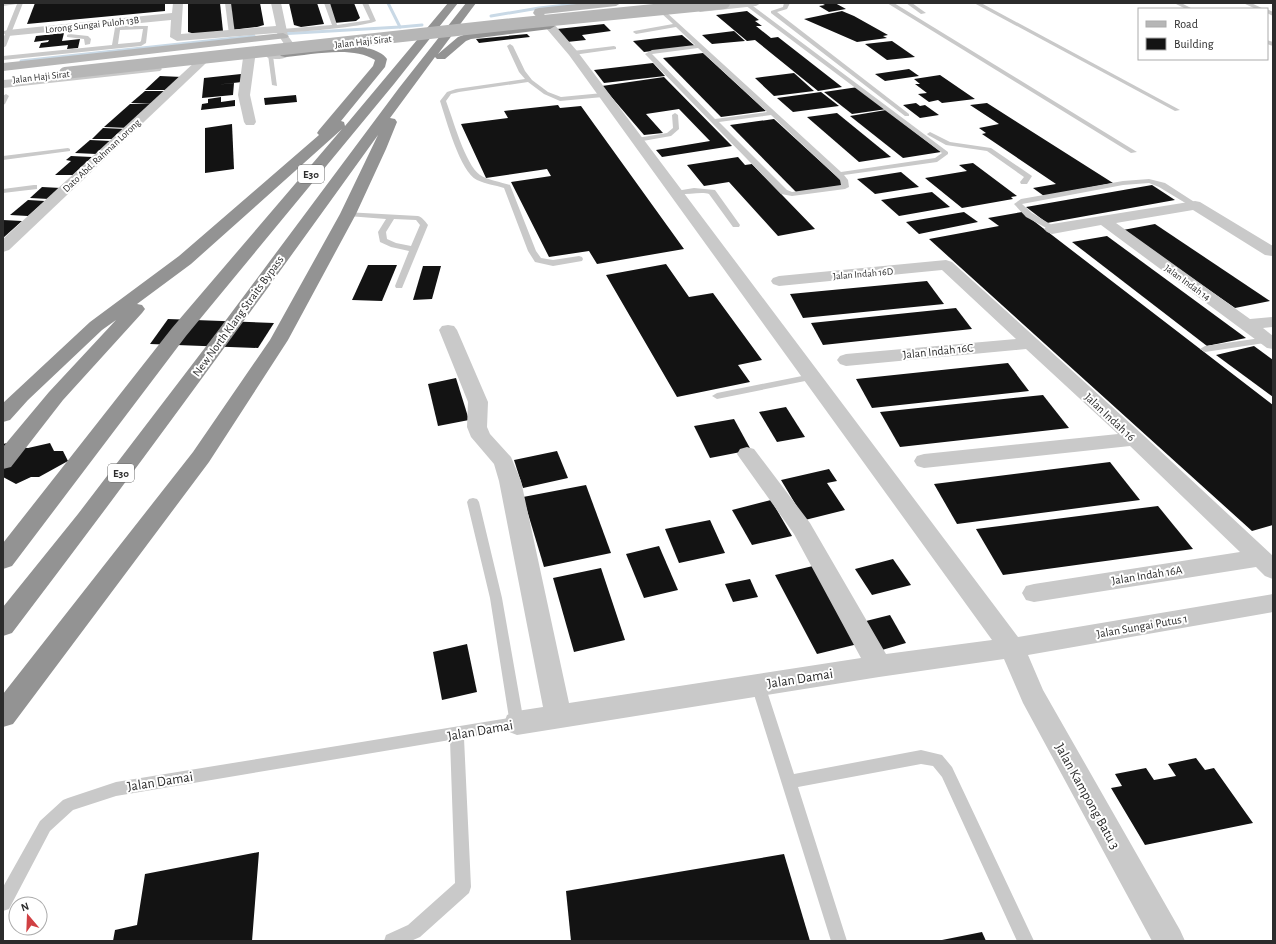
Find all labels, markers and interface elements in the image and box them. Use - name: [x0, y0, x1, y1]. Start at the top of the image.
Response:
- legend: [1138, 8, 1268, 60]
- street label: Lorong Sungai Puloh 13B: [45, 15, 139, 35]
- text: Road: [1174, 18, 1198, 30]
- street label: Jalan Haji Sirat: [334, 34, 393, 50]
- text: Building: [1174, 38, 1214, 50]
- street label: Jalan Haji Sirat: [12, 69, 71, 85]
- street label: Dato Abd. Rahman Lorong: [61, 117, 142, 194]
- road number: E30: [298, 165, 324, 183]
- street label: New North Klang Straits Bypass: [190, 253, 287, 379]
- street label: Jalan Indah 14: [1163, 263, 1212, 303]
- street label: Jalan Indah 16D: [833, 266, 894, 282]
- street label: Jalan Indah 16C: [902, 341, 974, 361]
- street label: Jalan Indah 16: [1082, 391, 1138, 444]
- road number: E30: [108, 464, 134, 482]
- street label: Jalan Indah 16A: [1111, 563, 1183, 587]
- street label: Jalan Sungai Putus 1: [1096, 612, 1188, 640]
- street label: Jalan Damai: [766, 667, 834, 691]
- street label: Jalan Damai: [446, 718, 514, 744]
- street label: Jalan Kampong Batu 3: [1052, 741, 1122, 852]
- street label: Jalan Damai: [126, 770, 194, 794]
- north arrow: [8, 896, 48, 936]
- text: N: [19, 901, 30, 913]

